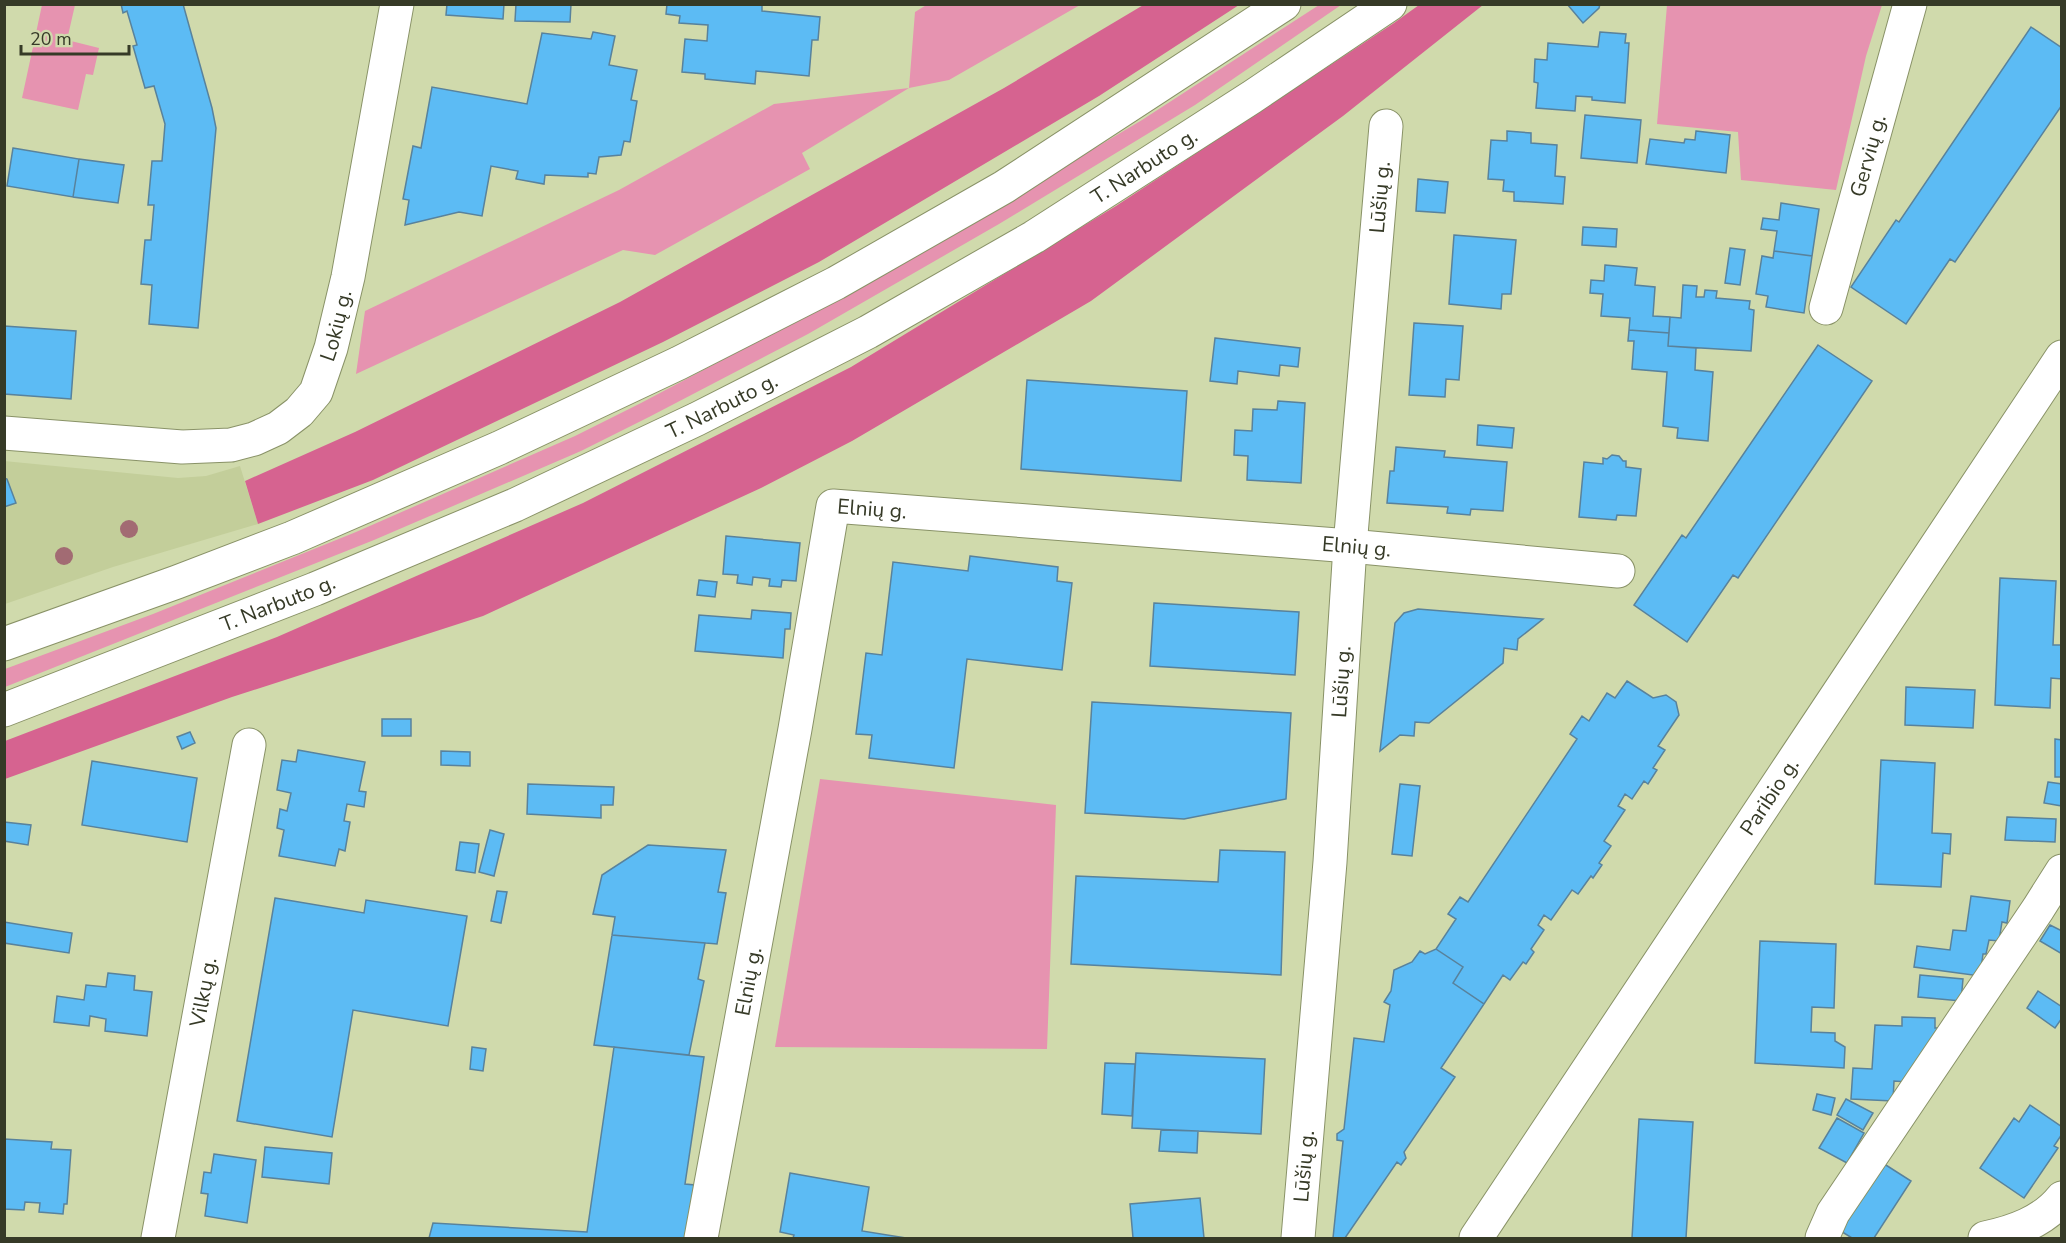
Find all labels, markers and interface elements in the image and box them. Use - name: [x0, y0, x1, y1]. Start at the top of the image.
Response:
- scale bar: [21, 18, 129, 56]
- text: 20 m: [30, 27, 72, 51]
- street label: Gervių g.: [1843, 111, 1893, 200]
- street label: T. Narbuto g.: [1086, 122, 1203, 211]
- street label: Lūšių g.: [1363, 160, 1397, 234]
- street label: Lokių g.: [313, 287, 358, 365]
- street label: T. Narbuto g.: [662, 366, 782, 446]
- street label: Elnių g.: [836, 492, 908, 526]
- street label: Elnių g.: [1321, 530, 1393, 564]
- street label: T. Narbuto g.: [216, 568, 340, 638]
- street label: Lūšių g.: [1325, 645, 1358, 719]
- street label: Paribio g.: [1734, 752, 1805, 841]
- street label: Elnių g.: [728, 945, 768, 1018]
- street label: Vilkų g.: [183, 955, 224, 1030]
- street label: Lūšių g.: [1287, 1129, 1321, 1203]

